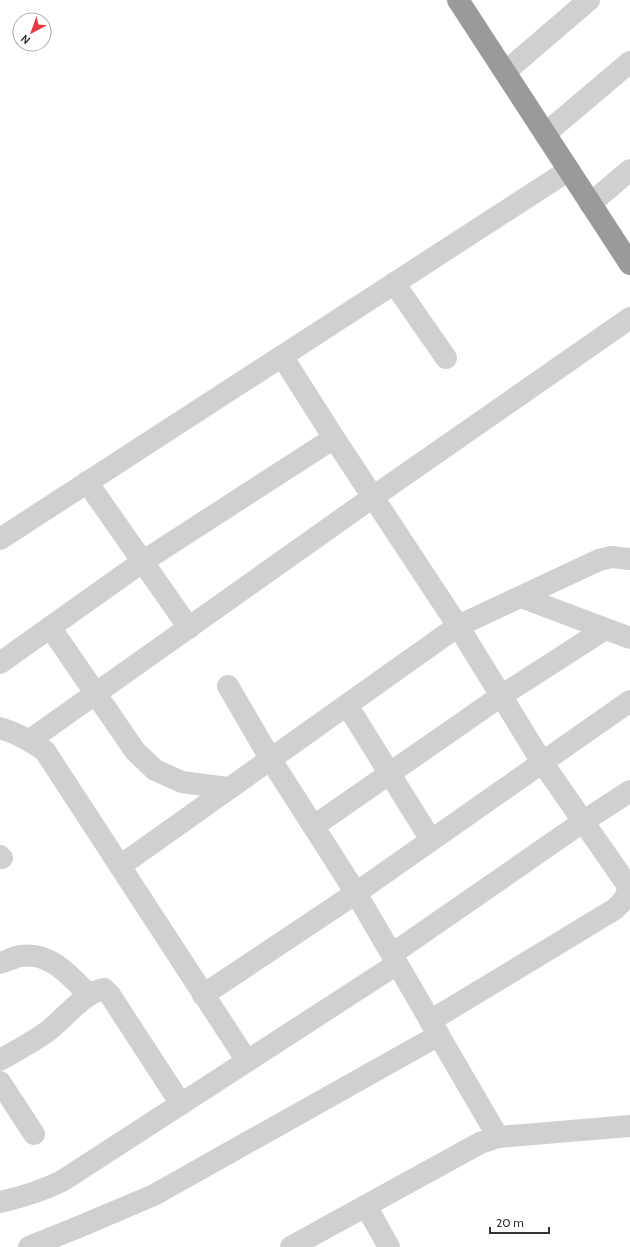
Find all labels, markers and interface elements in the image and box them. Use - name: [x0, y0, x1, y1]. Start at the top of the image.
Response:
- north arrow: [12, 12, 52, 52]
- text: N: [18, 32, 33, 47]
- scale bar: [490, 1209, 549, 1235]
- text: 20 m: [496, 1215, 524, 1230]

